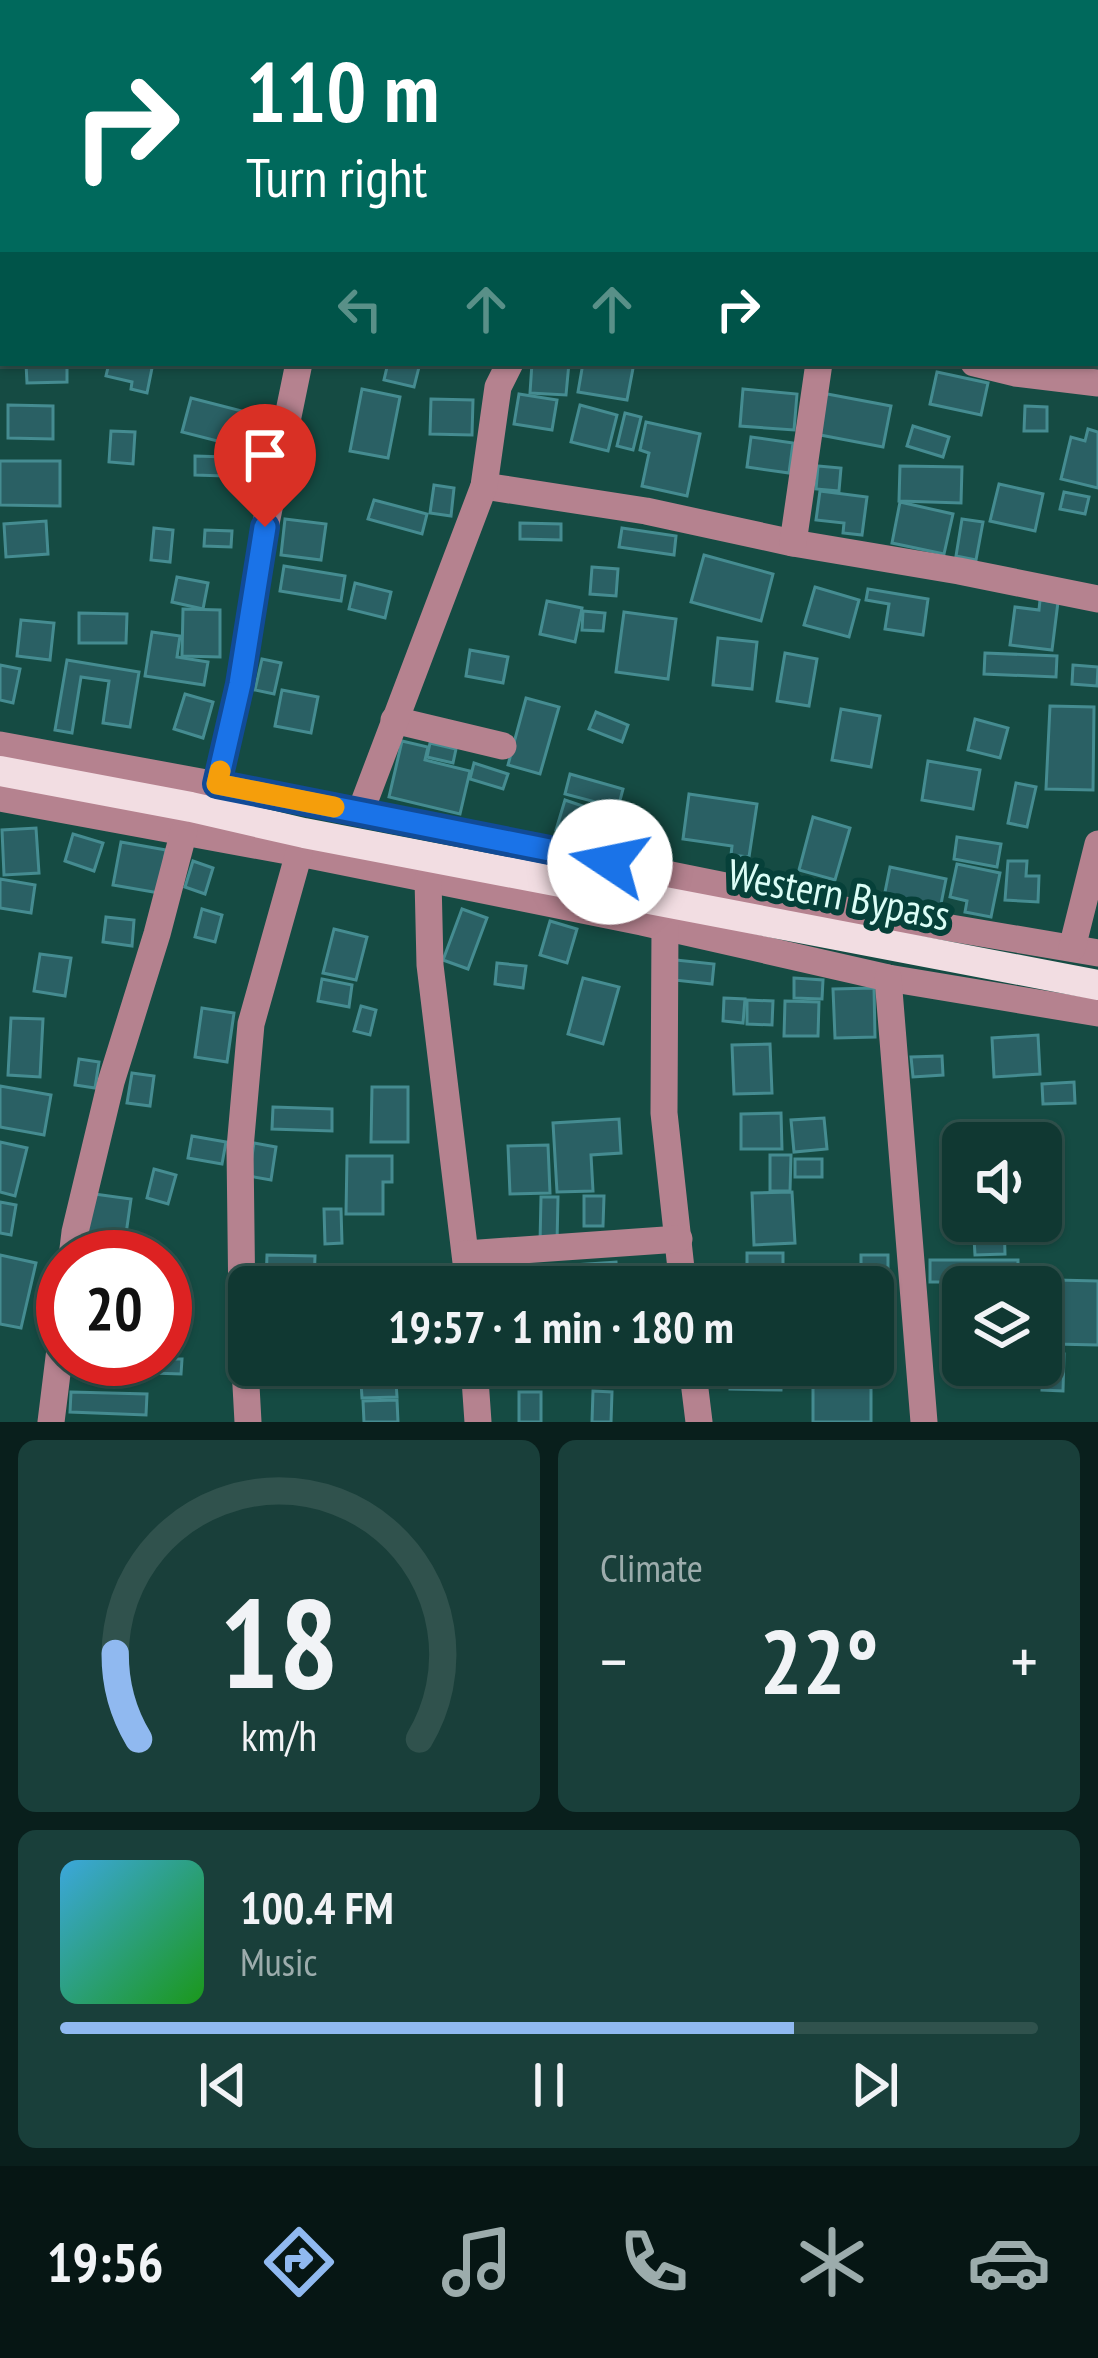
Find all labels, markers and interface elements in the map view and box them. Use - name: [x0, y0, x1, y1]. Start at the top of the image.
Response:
- text: 110 m: [246, 36, 439, 145]
- icon: right: [48, 48, 204, 204]
- text: Turn right: [246, 142, 427, 212]
- icon: left: [327, 276, 393, 342]
- icon: ahead: [453, 276, 519, 342]
- icon: ahead: [579, 276, 645, 342]
- icon: right: [705, 276, 771, 342]
- pin: [214, 404, 316, 527]
- icon: arrive: [232, 422, 298, 488]
- position arrow: [547, 799, 673, 925]
- street label: Western Bypass: [723, 846, 955, 942]
- map controls: [942, 1122, 1062, 1386]
- button: sound: [942, 1122, 1062, 1242]
- speed limit sign: 20: [36, 1230, 192, 1386]
- button: layers: [942, 1266, 1062, 1386]
- text: 19:57 · 1 min · 180 m: [388, 1297, 734, 1355]
- text: Climate: [600, 1542, 703, 1593]
- text: 18: [219, 1561, 339, 1722]
- text: 22°: [760, 1602, 878, 1719]
- text: −: [600, 1618, 627, 1703]
- text: +: [1011, 1618, 1038, 1703]
- text: km/h: [241, 1707, 317, 1763]
- text: 100.4 FM: [240, 1878, 394, 1936]
- text: Music: [240, 1936, 317, 1987]
- icon: previous: [190, 2052, 256, 2118]
- icon: pause: [516, 2052, 582, 2118]
- icon: next: [842, 2052, 908, 2118]
- icon: directions: [257, 2220, 341, 2304]
- icon: music: [435, 2220, 519, 2304]
- icon: phone: [612, 2220, 696, 2304]
- icon: climate: [790, 2220, 874, 2304]
- icon: car: [967, 2220, 1051, 2304]
- text: 19:56: [47, 2227, 164, 2297]

